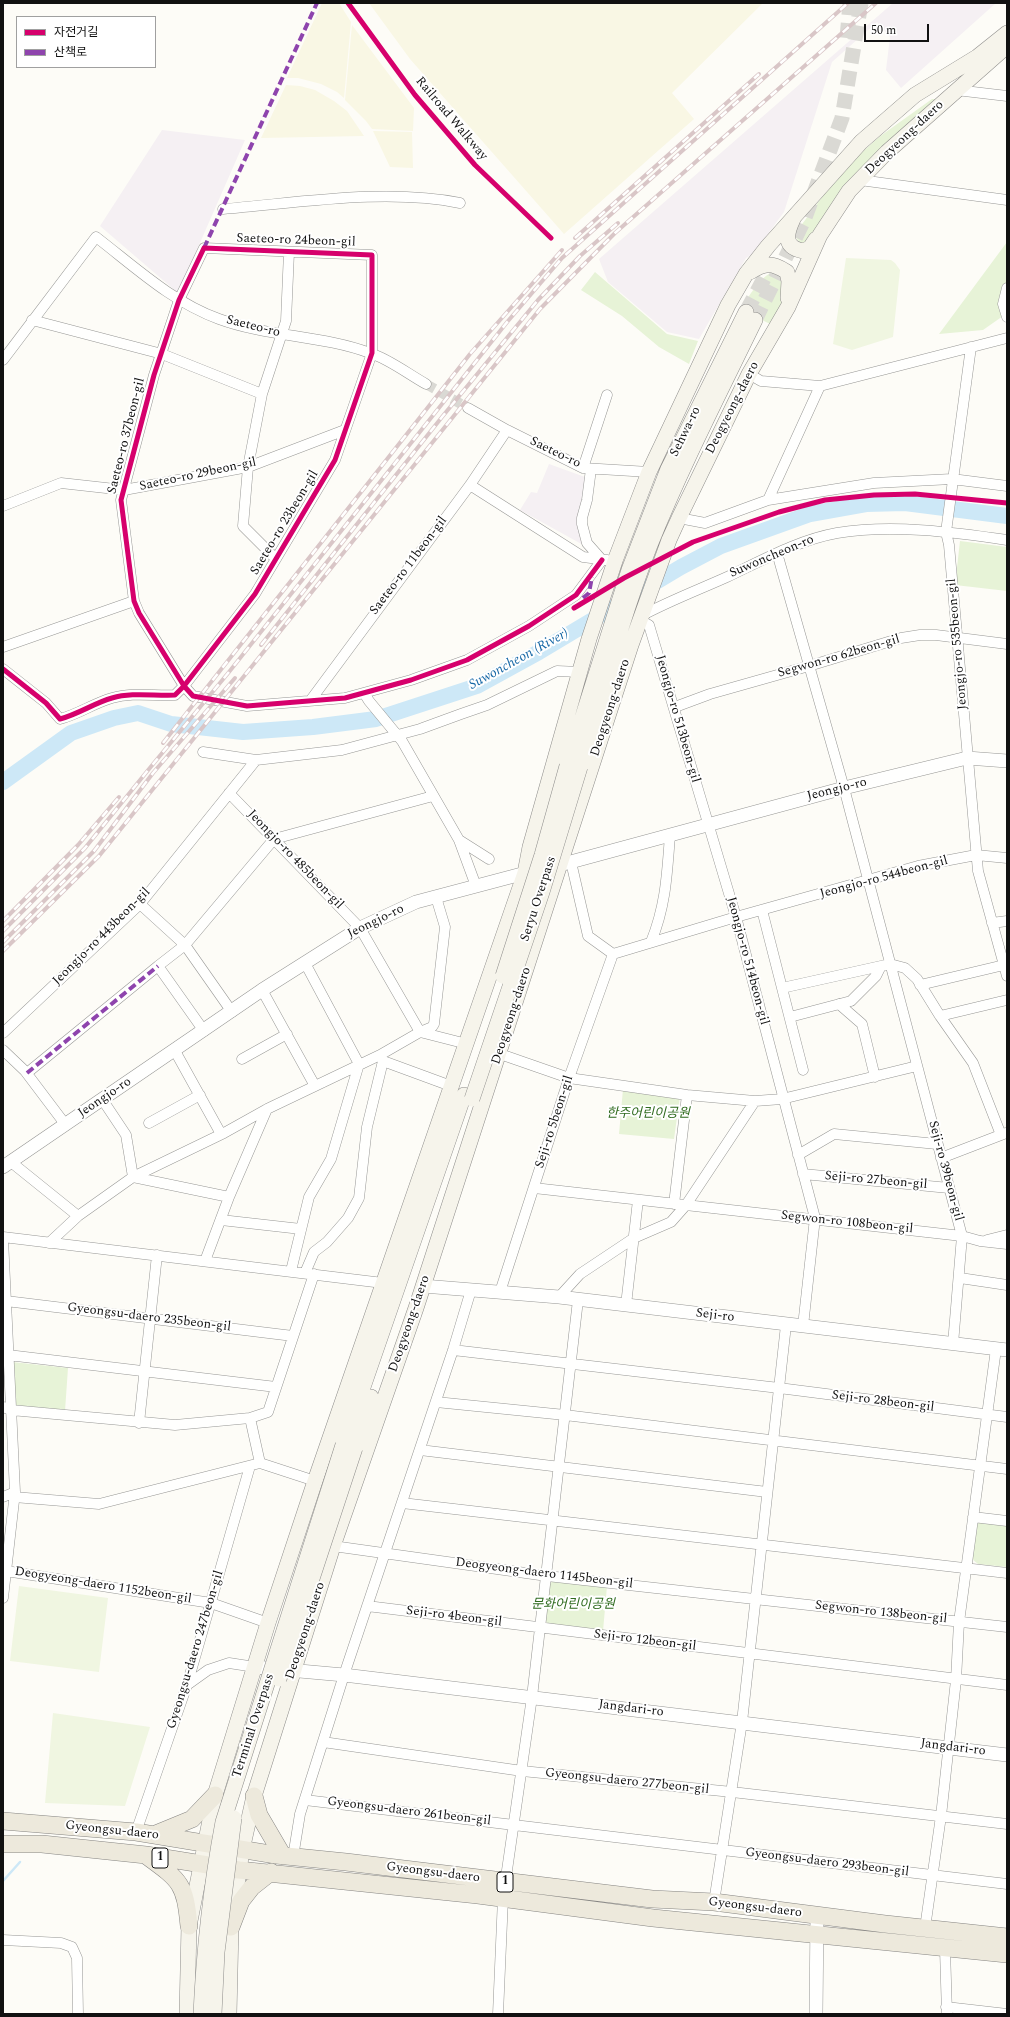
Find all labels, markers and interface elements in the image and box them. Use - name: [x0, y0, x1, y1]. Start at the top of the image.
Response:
- legend: [16, 16, 156, 68]
- scale bar: [866, 16, 931, 42]
- text: 50 m: [871, 21, 896, 40]
- text: 자전거길: [54, 23, 98, 42]
- text: 산책로: [54, 43, 87, 62]
- street label: Railroad Walkway: [412, 74, 490, 164]
- street label: Deogyeong-daero: [863, 98, 947, 178]
- street label: Saeteo-ro 24beon-gil: [236, 231, 356, 251]
- street label: Saeteo-ro: [224, 313, 282, 341]
- street label: Deogyeong-daero: [703, 359, 763, 457]
- street label: Saeteo-ro 37beon-gil: [105, 376, 149, 496]
- street label: Sehwa-ro: [667, 404, 705, 460]
- street label: Saeteo-ro: [527, 434, 583, 472]
- street label: Saeteo-ro 29beon-gil: [138, 455, 258, 495]
- street label: Saeteo-ro 23beon-gil: [248, 468, 322, 578]
- street label: Saeteo-ro 11beon-gil: [367, 514, 451, 618]
- street label: Suwoncheon-ro: [727, 532, 817, 582]
- street label: Jeongjo-ro 535beon-gil: [944, 578, 972, 710]
- water label: Suwoncheon (River): [466, 626, 572, 694]
- street label: Segwon-ro 62beon-gil: [776, 632, 902, 682]
- street label: Jeongjo-ro 513beon-gil: [651, 653, 703, 785]
- street label: Deogyeong-daero: [588, 657, 634, 759]
- street label: Jeongjo-ro: [806, 775, 868, 805]
- street label: Jeongjo-ro 485beon-gil: [244, 807, 346, 913]
- street label: Jeongjo-ro 544beon-gil: [818, 853, 950, 903]
- street label: Seryu Overpass: [518, 854, 560, 944]
- street label: Jeongjo-ro 443beon-gil: [50, 885, 154, 989]
- street label: Jeongjo-ro 514beon-gil: [722, 895, 772, 1027]
- street label: Jeongjo-ro: [345, 902, 407, 942]
- street label: Deogyeong-daero: [489, 965, 535, 1067]
- street label: Jeongjo-ro: [75, 1074, 135, 1122]
- street label: Seji-ro 5beon-gil: [533, 1074, 577, 1170]
- park label: 한주어린이공원: [606, 1106, 690, 1122]
- street label: Seji-ro 39beon-gil: [924, 1119, 966, 1223]
- street label: Seji-ro 27beon-gil: [824, 1169, 928, 1193]
- street label: Segwon-ro 108beon-gil: [780, 1208, 914, 1238]
- street label: Deogyeong-daero: [386, 1273, 434, 1375]
- street label: Gyeongsu-daero 235beon-gil: [66, 1300, 232, 1336]
- street label: Seji-ro: [695, 1306, 735, 1326]
- street label: Seji-ro 28beon-gil: [831, 1388, 935, 1416]
- street label: Deogyeong-daero 1145beon-gil: [454, 1555, 634, 1593]
- street label: Deogyeong-daero 1152beon-gil: [13, 1564, 193, 1608]
- street label: Gyeongsu-daero 247beon-gil: [164, 1569, 228, 1731]
- street label: Deogyeong-daero: [283, 1580, 329, 1682]
- park label: 문화어린이공원: [531, 1597, 615, 1613]
- street label: Segwon-ro 138beon-gil: [814, 1598, 948, 1628]
- street label: Seji-ro 4beon-gil: [405, 1603, 503, 1631]
- street label: Seji-ro 12beon-gil: [593, 1627, 697, 1655]
- street label: Terminal Overpass: [230, 1672, 278, 1780]
- street label: Jangdari-ro: [598, 1697, 664, 1721]
- street label: Jangdari-ro: [920, 1736, 986, 1760]
- street label: Gyeongsu-daero 277beon-gil: [544, 1766, 710, 1798]
- street label: Gyeongsu-daero 261beon-gil: [326, 1794, 492, 1830]
- street label: Gyeongsu-daero: [64, 1818, 160, 1844]
- street label: Gyeongsu-daero 293beon-gil: [744, 1845, 910, 1881]
- road number: 1: [152, 1848, 168, 1868]
- street label: Gyeongsu-daero: [385, 1860, 481, 1886]
- road number: 1: [497, 1872, 513, 1892]
- street label: Gyeongsu-daero: [707, 1895, 803, 1921]

